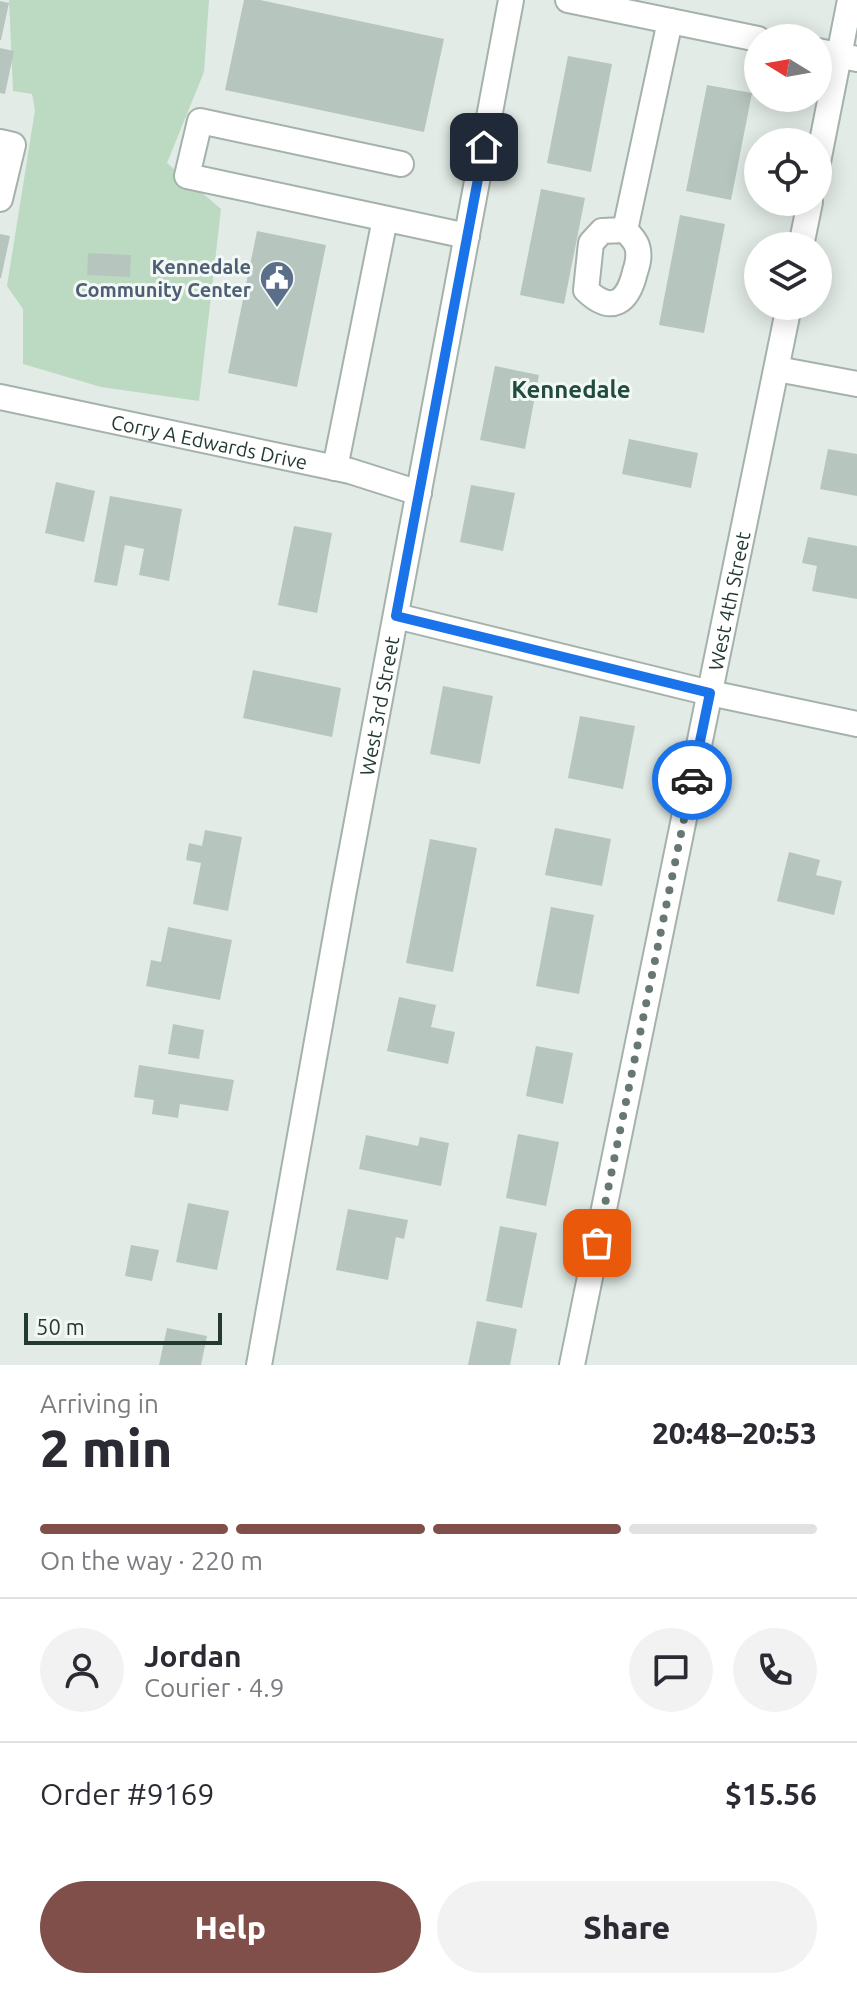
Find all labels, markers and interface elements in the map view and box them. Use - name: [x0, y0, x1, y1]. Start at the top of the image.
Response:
- north arrow: [744, 24, 832, 112]
- map controls: [744, 24, 832, 320]
- pin: [450, 113, 518, 181]
- icon: home: [462, 125, 506, 169]
- button: locate: [744, 128, 832, 216]
- button: layers: [744, 232, 832, 320]
- place label: Kennedale Community Center: [75, 255, 252, 301]
- public building icon: Kennedale Community Center: [258, 259, 296, 309]
- district label: Kennedale: [511, 376, 631, 403]
- street label: Corry A Edwards Drive: [109, 409, 309, 473]
- street label: West 4th Street: [703, 529, 754, 672]
- street label: West 3rd Street: [354, 634, 403, 777]
- courier: [652, 740, 732, 820]
- icon: car: [670, 758, 714, 802]
- pin: [563, 1209, 631, 1277]
- icon: bag: [575, 1221, 619, 1265]
- scale bar: [24, 1309, 222, 1345]
- text: 50 m: [36, 1314, 85, 1339]
- text: Arriving in: [40, 1389, 159, 1418]
- text: 20:48–20:53: [652, 1416, 817, 1450]
- text: 2 min: [40, 1419, 172, 1477]
- text: On the way · 220 m: [40, 1546, 263, 1575]
- button: person: [40, 1628, 124, 1712]
- button: chat: [629, 1628, 713, 1712]
- button: phone: [733, 1628, 817, 1712]
- text: Jordan: [144, 1639, 242, 1673]
- text: Courier · 4.9: [144, 1673, 284, 1702]
- text: Order #9169: [40, 1777, 214, 1811]
- text: $15.56: [725, 1777, 817, 1811]
- button: Help: [40, 1881, 421, 1973]
- button: Share: [437, 1881, 817, 1973]

